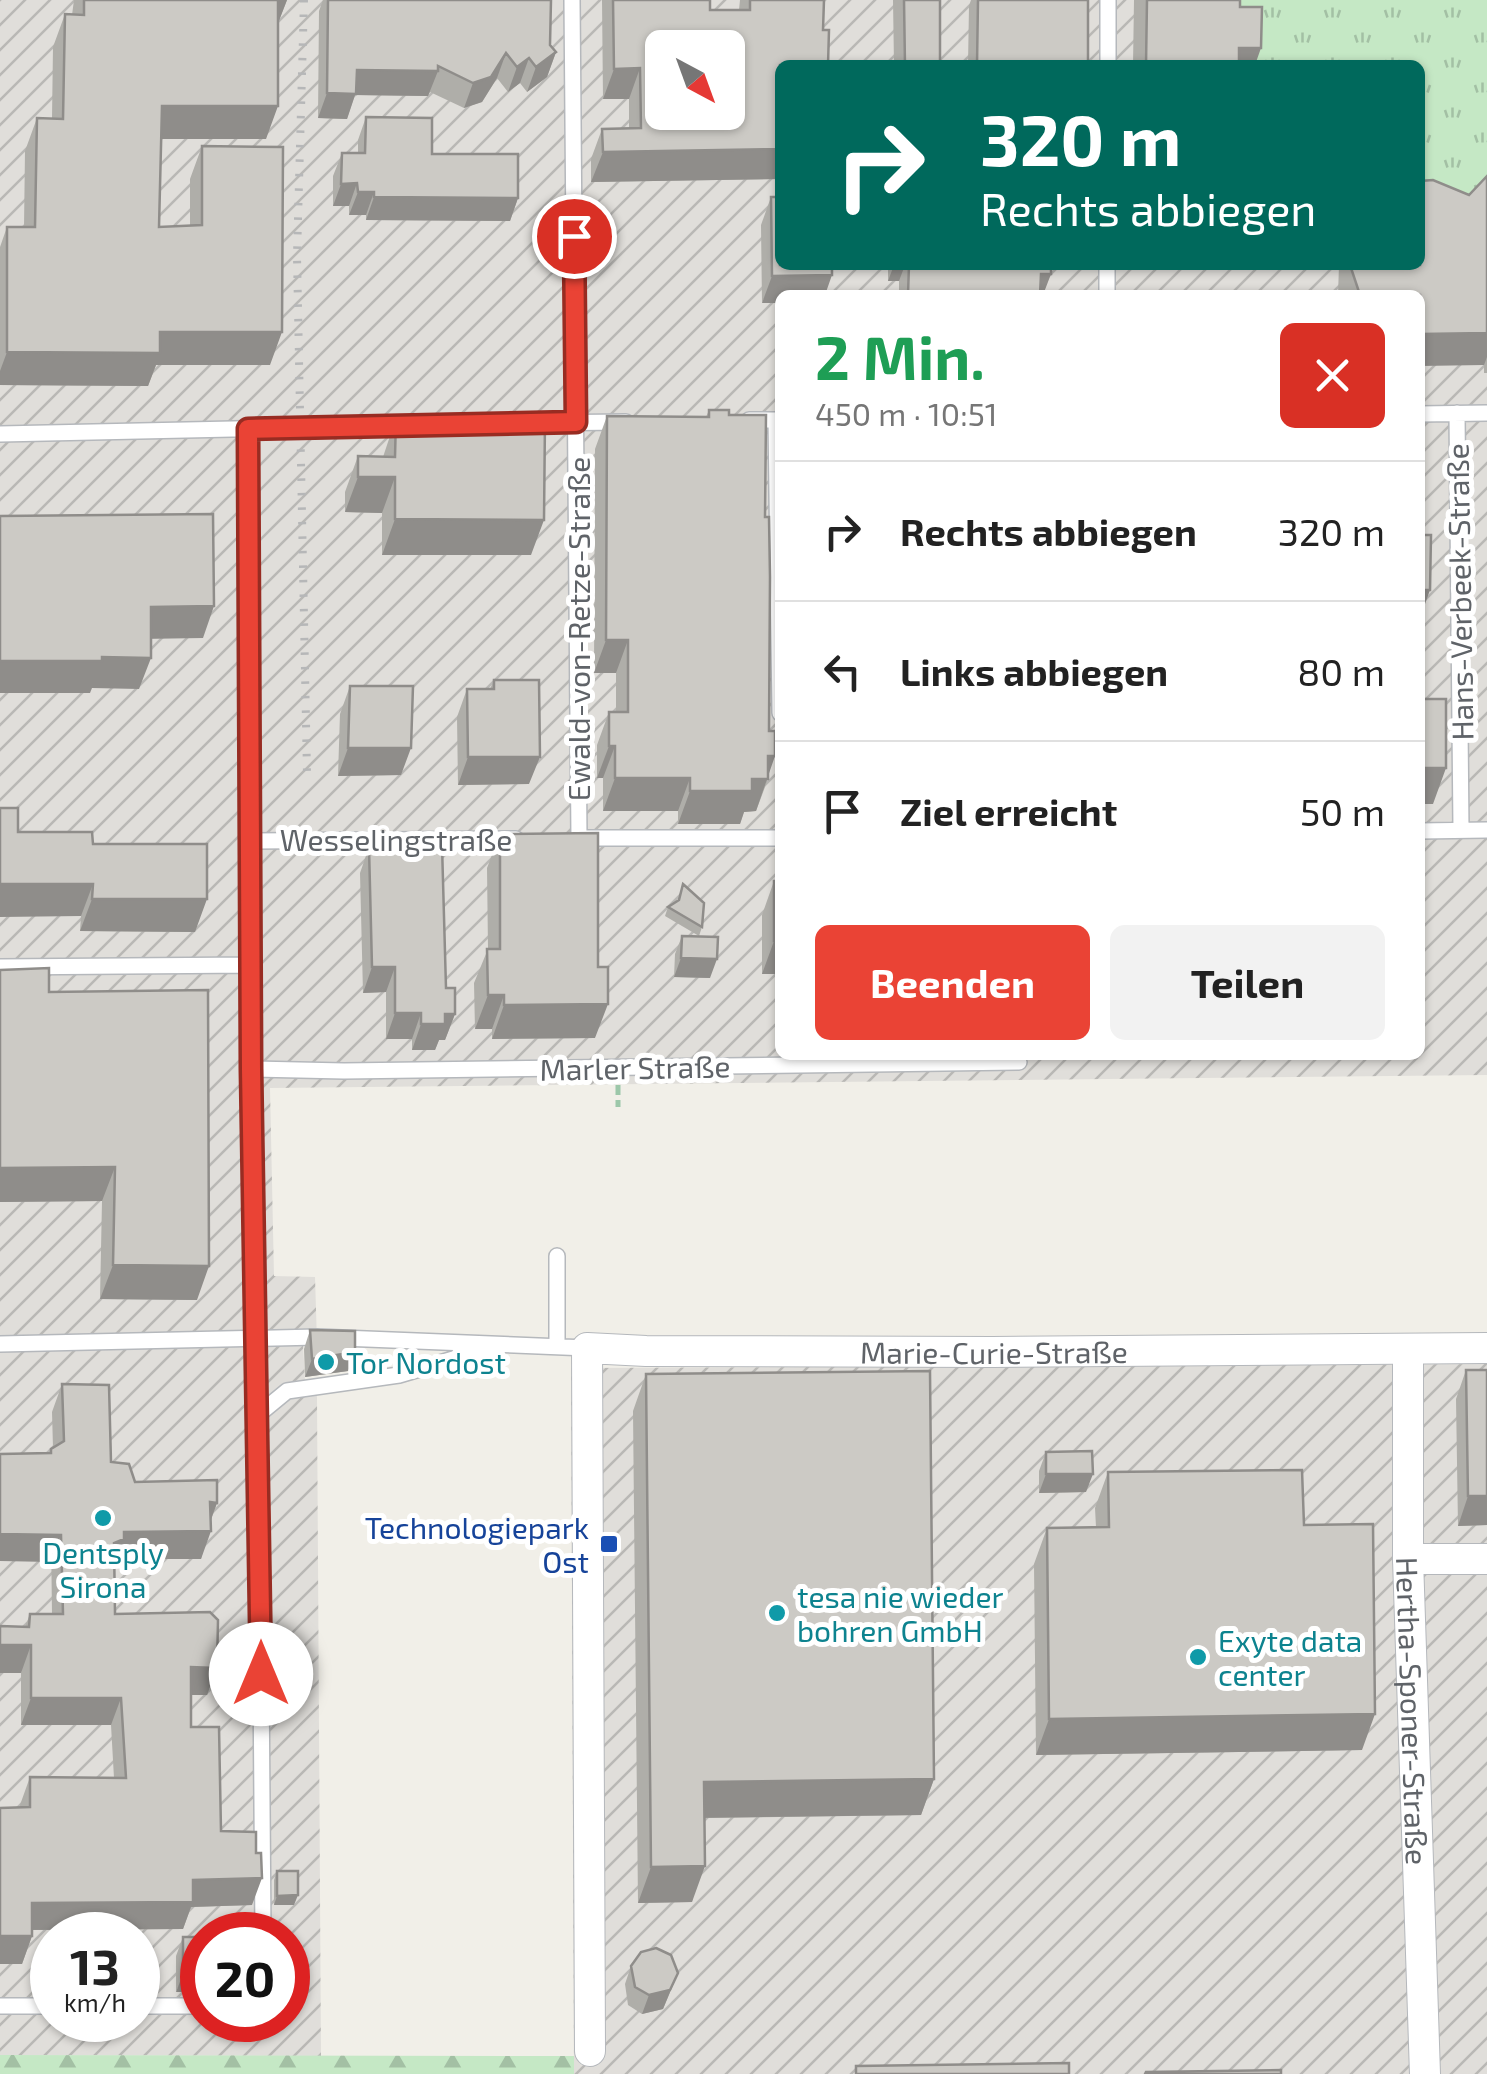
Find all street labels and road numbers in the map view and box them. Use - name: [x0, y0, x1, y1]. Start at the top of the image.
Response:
- street label: Hans-Verbeek-Straße: [1438, 443, 1480, 741]
- street label: Ewald-von-Retze-Straße: [560, 457, 596, 801]
- street label: Wesselingstraße: [280, 821, 512, 857]
- street label: Marler Straße: [539, 1047, 731, 1087]
- street label: Marie-Curie-Straße: [860, 1333, 1128, 1370]
- street label: Hertha-Sponer-Straße: [1390, 1556, 1436, 1866]

